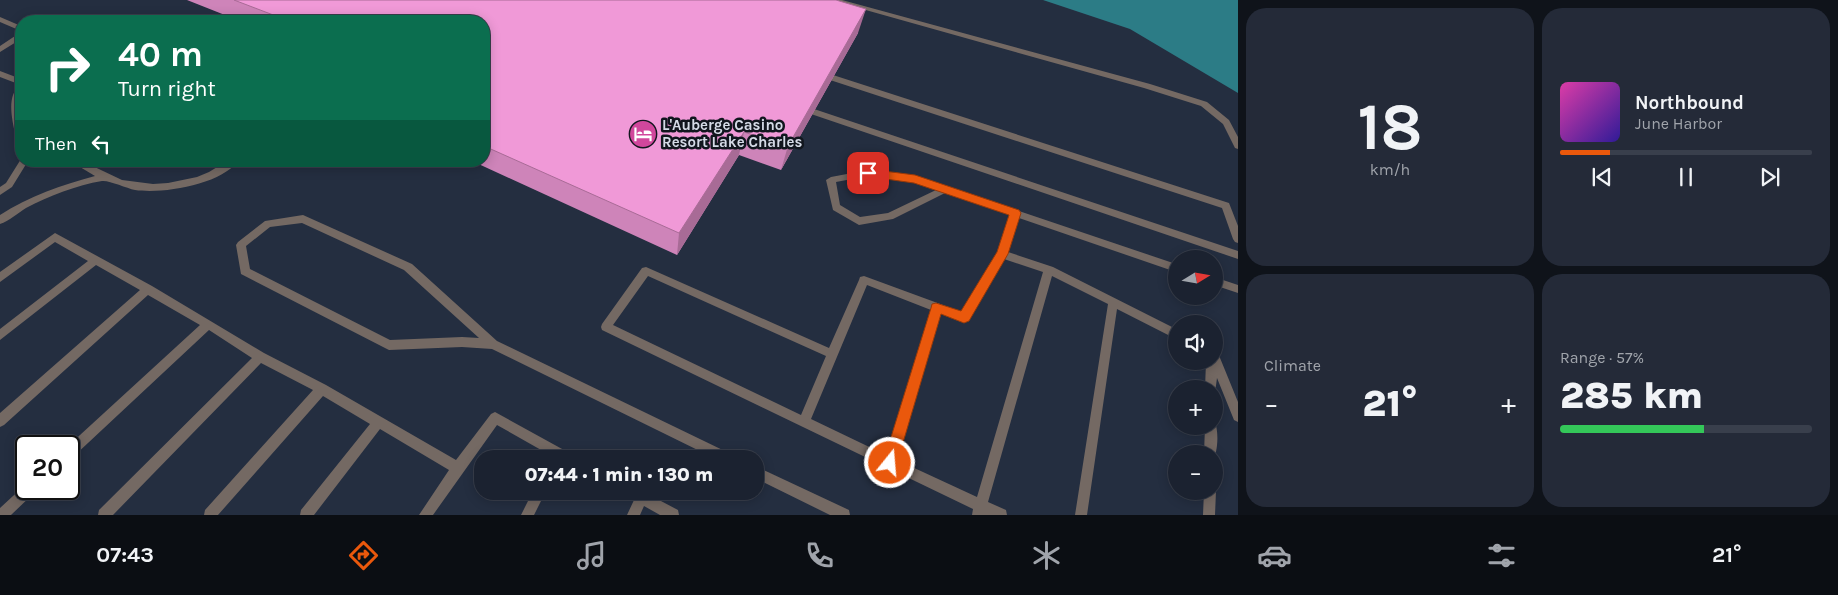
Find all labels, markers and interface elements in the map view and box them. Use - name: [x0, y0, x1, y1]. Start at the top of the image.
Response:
- text: 40 m: [118, 34, 203, 75]
- icon: right: [35, 35, 100, 100]
- text: Turn right: [118, 76, 216, 102]
- text: 18: [1357, 89, 1423, 165]
- text: Northbound: [1635, 92, 1744, 114]
- text: June Harbor: [1635, 114, 1722, 133]
- place label: L'Auberge Casino Resort Lake Charles: [662, 116, 802, 151]
- hotel icon: L'Auberge Casino Resort Lake Charles: [628, 119, 658, 149]
- icon: left: [87, 130, 115, 158]
- text: Then: [35, 133, 77, 155]
- pin: [847, 152, 889, 194]
- icon: arrive: [854, 159, 882, 187]
- text: km/h: [1370, 160, 1410, 179]
- icon: previous: [1588, 163, 1616, 191]
- icon: pause: [1672, 163, 1700, 191]
- icon: next: [1756, 163, 1784, 191]
- north arrow: [1168, 250, 1222, 305]
- map controls: [1168, 250, 1223, 500]
- button: sound: [1168, 315, 1223, 370]
- text: Range · 57%: [1560, 348, 1644, 367]
- text: Climate: [1264, 356, 1321, 375]
- text: 285 km: [1560, 373, 1703, 418]
- button: +: [1168, 380, 1223, 435]
- text: 21°: [1362, 381, 1418, 426]
- text: −: [1264, 387, 1279, 420]
- text: +: [1501, 387, 1516, 420]
- speed limit sign: 20: [15, 435, 80, 500]
- position arrow: [863, 436, 915, 488]
- button: −: [1168, 445, 1223, 500]
- text: 07:44 · 1 min · 130 m: [525, 464, 713, 486]
- icon: directions: [346, 538, 381, 573]
- icon: music: [574, 538, 609, 573]
- icon: phone: [802, 538, 837, 573]
- icon: climate: [1029, 538, 1064, 573]
- icon: car: [1257, 538, 1292, 573]
- icon: filters: [1484, 538, 1519, 573]
- text: 07:43: [96, 542, 154, 568]
- text: 21°: [1712, 542, 1742, 568]

